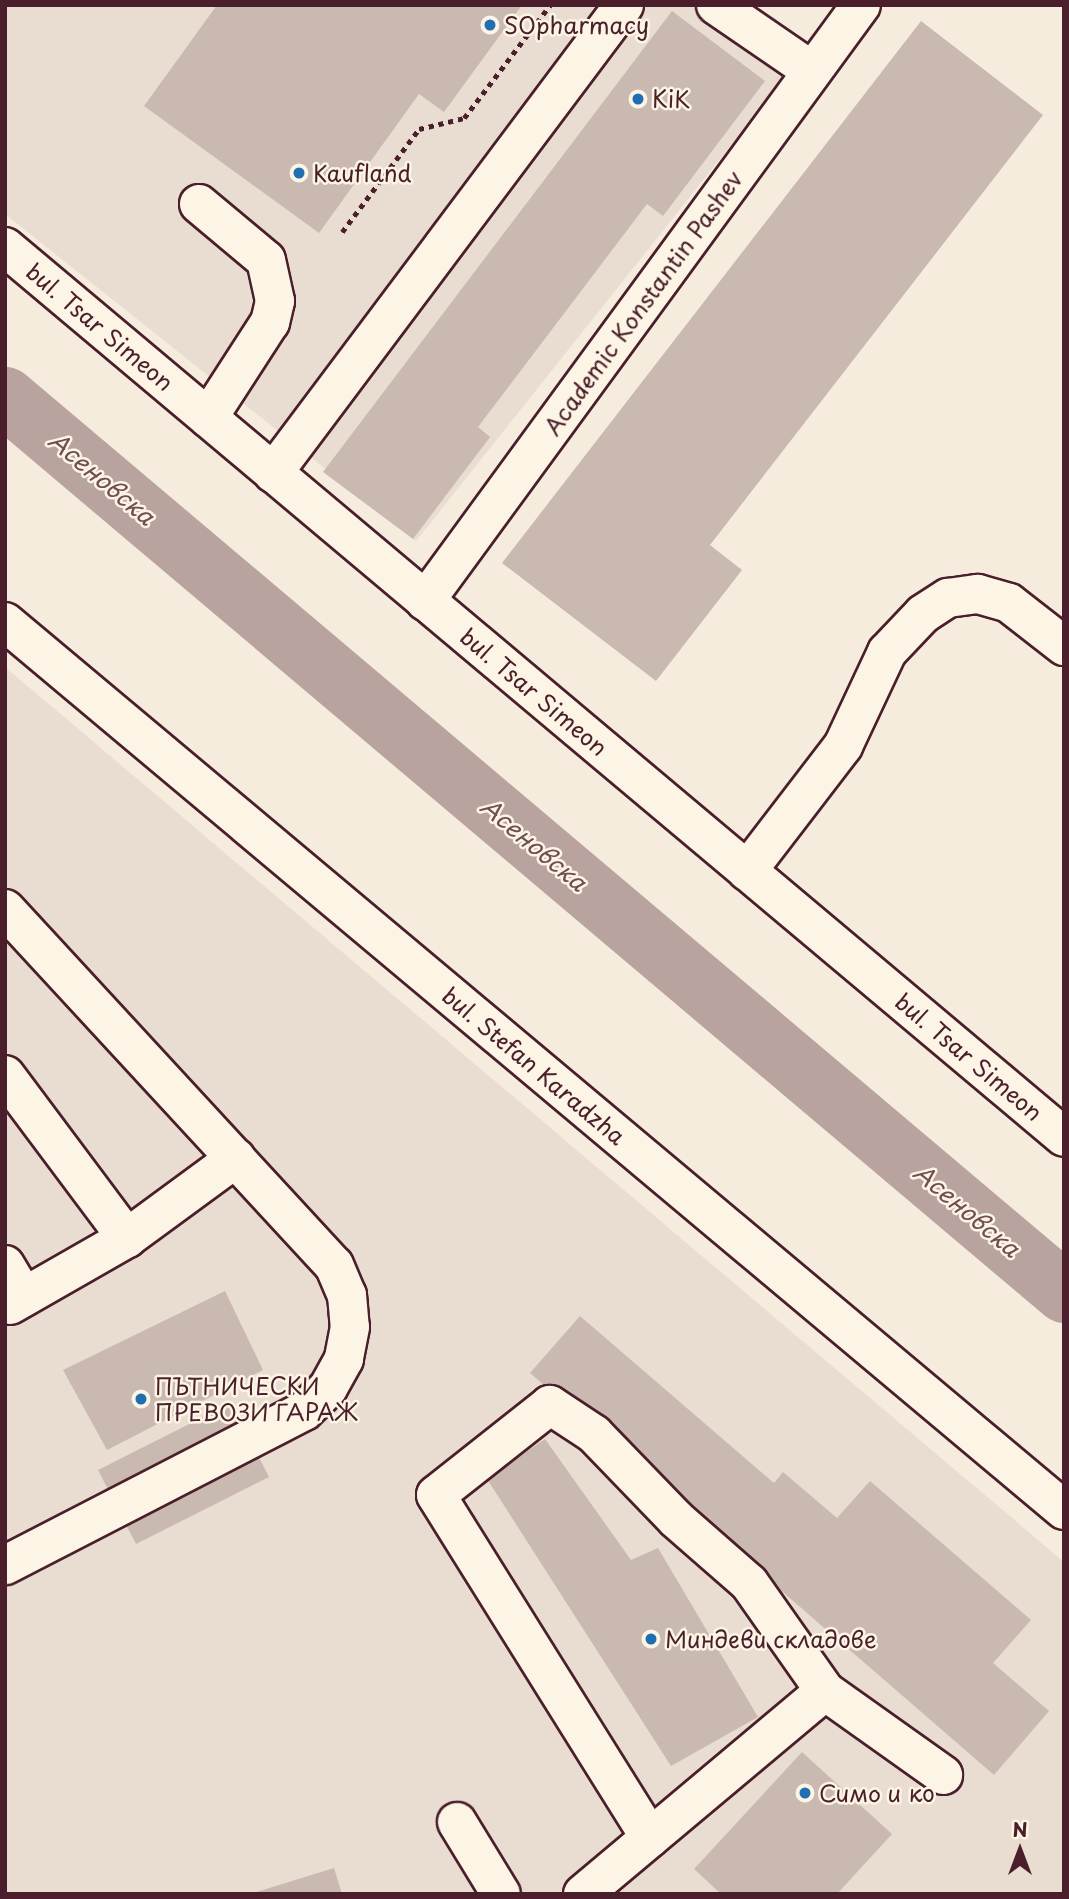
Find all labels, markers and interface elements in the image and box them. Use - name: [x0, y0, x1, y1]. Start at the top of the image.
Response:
- place label: SOpharmacy: [504, 11, 649, 39]
- marker: SOpharmacy: [482, 17, 498, 33]
- place label: KiK: [652, 85, 690, 113]
- marker: KiK: [630, 91, 646, 107]
- place label: Kaufland: [313, 159, 412, 187]
- marker: Kaufland: [291, 165, 307, 181]
- street label: Academic Konstantin Pashev: [539, 167, 747, 439]
- street label: bul. Tsar Simeon: [21, 257, 179, 397]
- water label: Асеновска: [43, 425, 161, 531]
- street label: bul. Tsar Simeon: [455, 622, 613, 762]
- water label: Асеновска: [475, 791, 593, 897]
- street label: bul. Stefan Karadzha: [437, 981, 631, 1151]
- street label: bul. Tsar Simeon: [890, 987, 1048, 1127]
- water label: Асеновска: [908, 1157, 1026, 1263]
- place label: ПЪТНИЧЕСКИ ПРЕВОЗИ ГАРАЖ: [155, 1372, 358, 1426]
- marker: ПЪТНИЧЕСКИ ПРЕВОЗИ ГАРАЖ: [133, 1391, 149, 1407]
- place label: Миндеви складове: [665, 1625, 878, 1653]
- marker: Миндеви складове: [643, 1631, 659, 1647]
- place label: Симо и ко: [819, 1779, 935, 1807]
- marker: Симо и ко: [797, 1785, 813, 1801]
- north arrow: [985, 1815, 1055, 1885]
- text: N: [1012, 1815, 1028, 1843]

